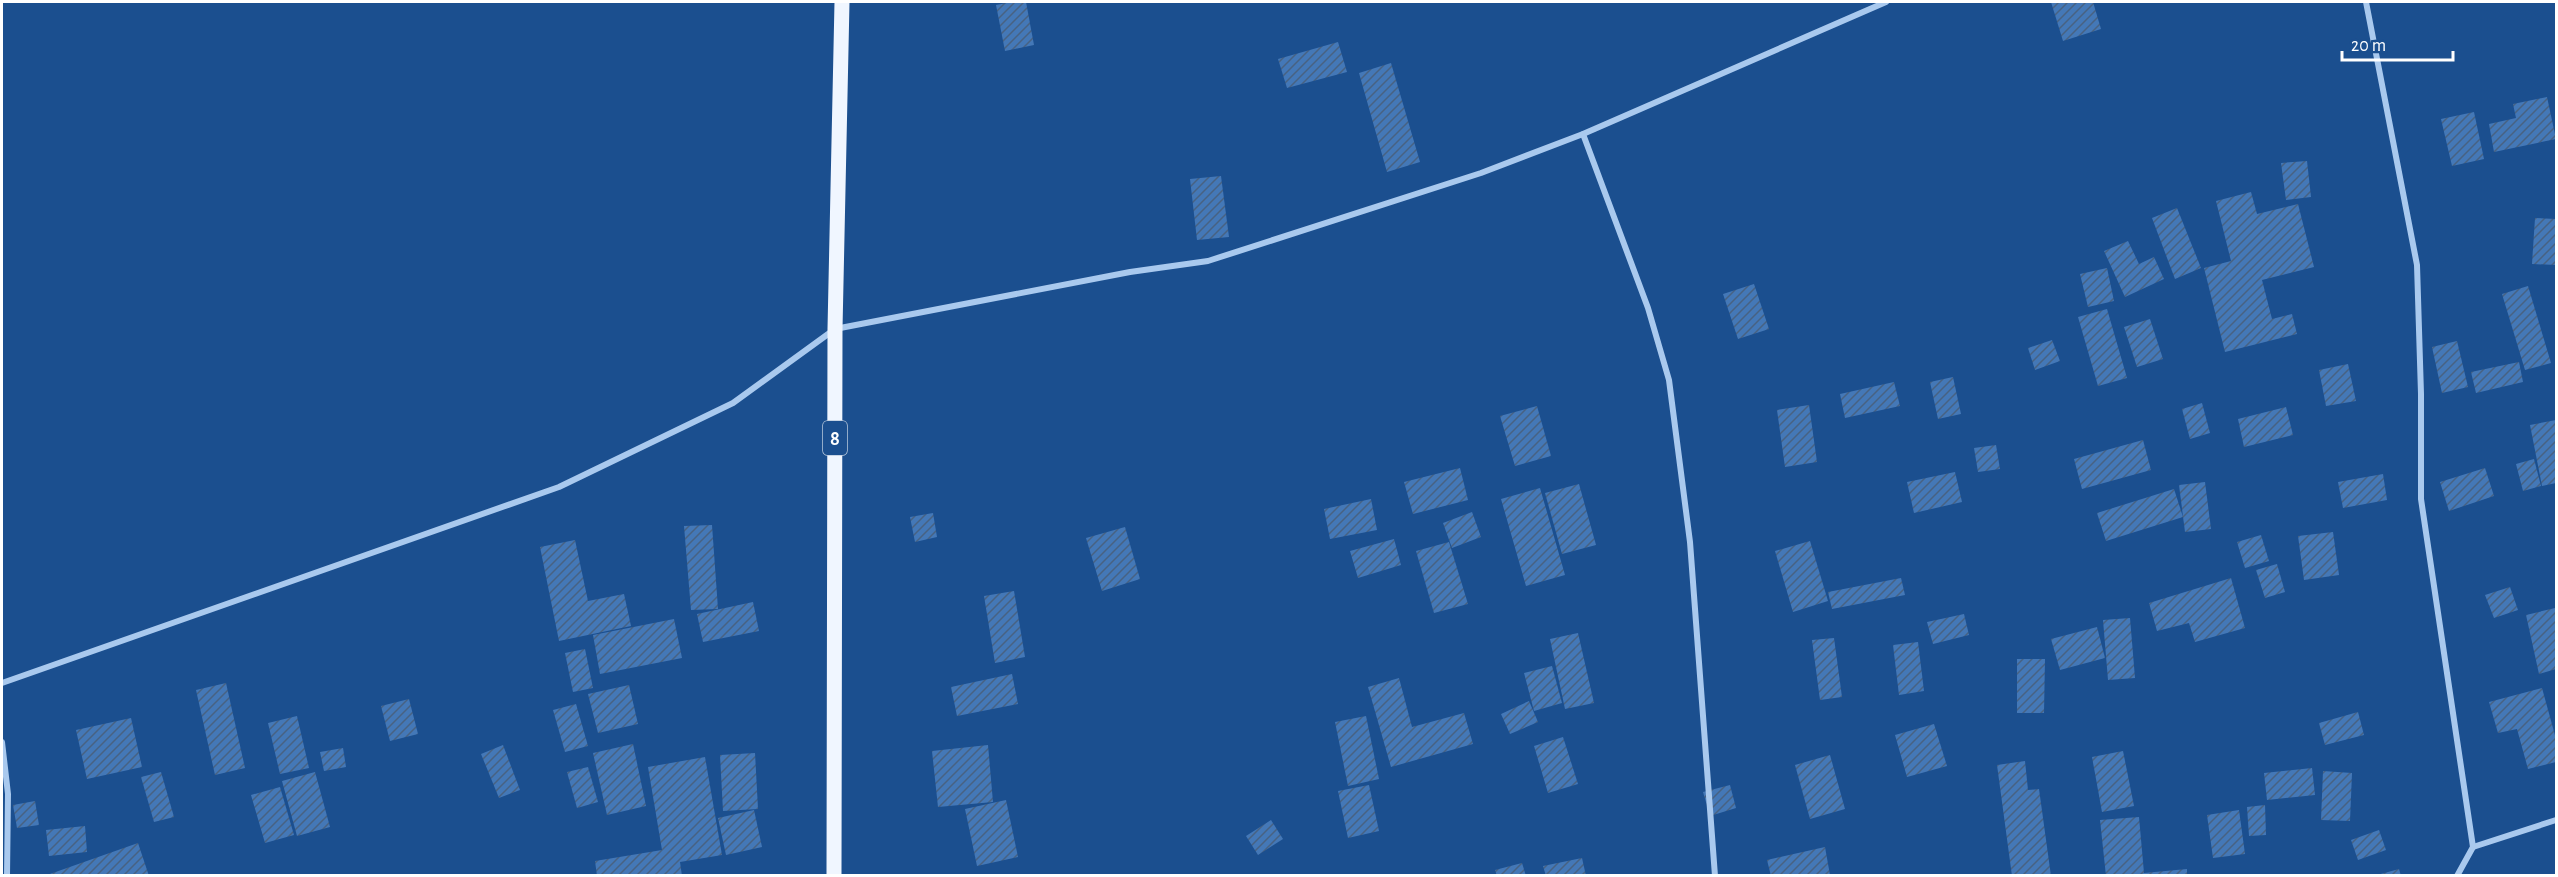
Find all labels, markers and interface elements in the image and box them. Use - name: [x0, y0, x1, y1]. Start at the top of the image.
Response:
- scale bar: [2342, 24, 2453, 62]
- text: 20 m: [2351, 37, 2386, 55]
- road number: 8: [823, 421, 847, 455]

